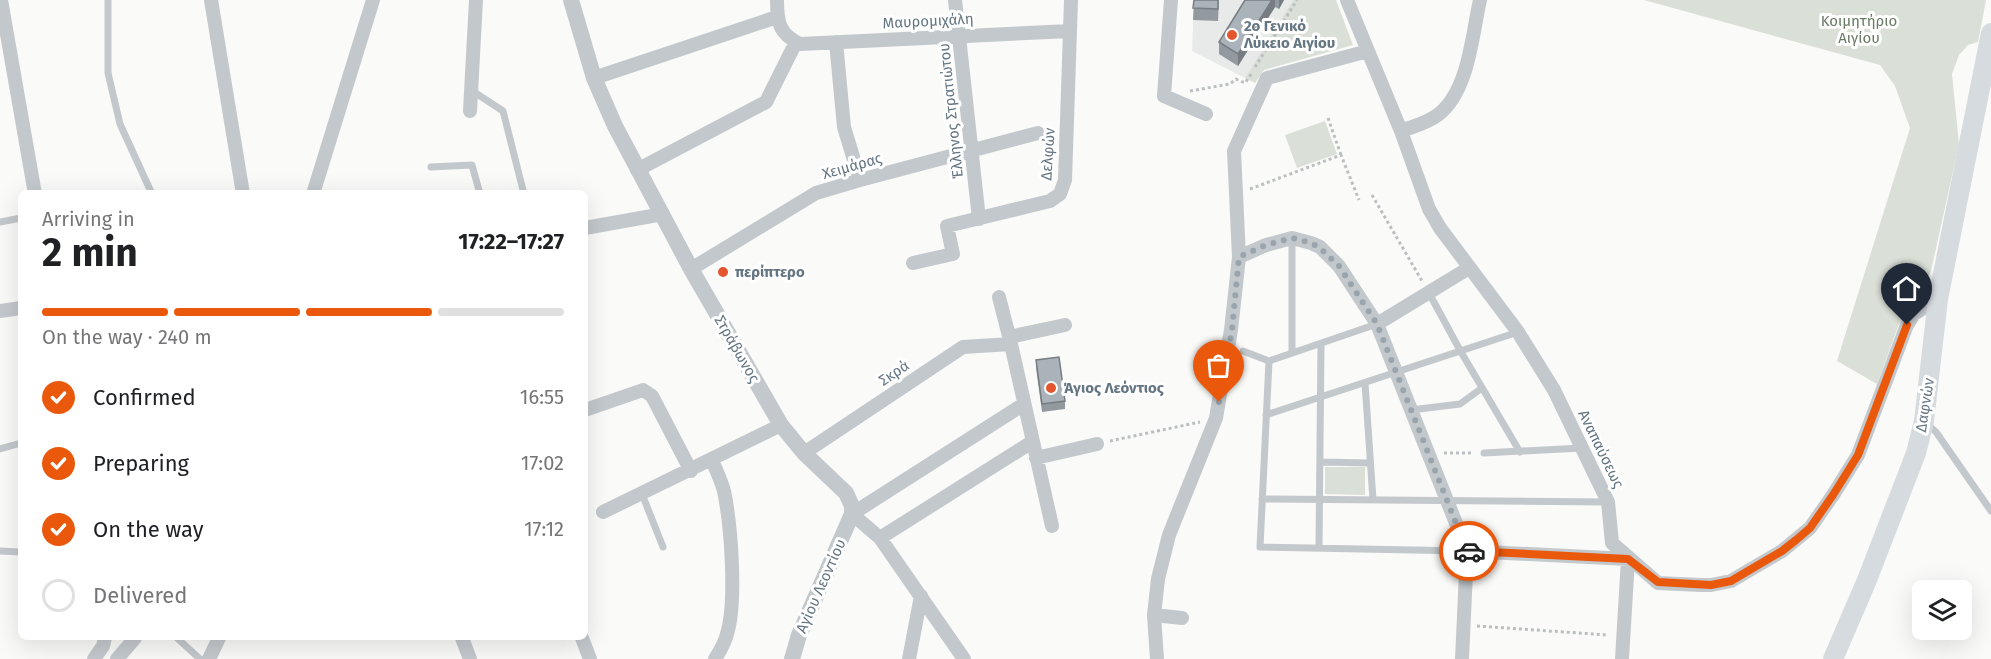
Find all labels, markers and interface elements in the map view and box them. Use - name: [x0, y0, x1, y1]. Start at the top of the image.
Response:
- street label: Μαυρομιχάλη: [882, 10, 974, 32]
- park label: Κοιμητήριο Αιγίου: [1821, 12, 1897, 47]
- place label: 2ο Γενικό Λύκειο Αιγίου: [1243, 17, 1335, 52]
- marker: 2ο Γενικό Λύκειο Αιγίου: [1225, 28, 1239, 42]
- street label: Έλληνος Στρατιώτου: [935, 42, 967, 180]
- street label: Δελφών: [1037, 126, 1059, 181]
- street label: Χειμάρας: [820, 149, 884, 183]
- text: Arriving in: [42, 207, 135, 231]
- text: 17:22–17:27: [458, 228, 564, 255]
- text: 2 min: [42, 230, 138, 276]
- place label: περίπτερο: [734, 263, 805, 281]
- pin: [1881, 263, 1932, 325]
- marker: περίπτερο: [716, 265, 730, 279]
- icon: home: [1890, 272, 1923, 305]
- street label: Στράβωνος: [711, 312, 763, 386]
- text: On the way · 240 m: [42, 325, 212, 349]
- pin: [1193, 340, 1244, 402]
- icon: bag: [1202, 349, 1235, 382]
- street label: Σκρά: [875, 356, 913, 390]
- street label: Δαφνών: [1912, 376, 1938, 433]
- place label: Άγιος Λεόντιος: [1063, 379, 1165, 397]
- icon: check: [42, 381, 75, 414]
- marker: Άγιος Λεόντιος: [1044, 381, 1058, 395]
- text: Confirmed: [93, 384, 196, 411]
- text: 16:55: [520, 385, 564, 409]
- street label: Αναπαύσεως: [1574, 407, 1628, 491]
- icon: check: [42, 447, 75, 480]
- text: Preparing: [93, 450, 189, 477]
- text: 17:02: [521, 451, 564, 475]
- icon: check: [42, 513, 75, 546]
- text: On the way: [93, 516, 204, 543]
- text: 17:12: [524, 517, 564, 541]
- courier: [1439, 521, 1499, 581]
- icon: car: [1453, 535, 1486, 568]
- street label: Αγίου Λεοντίου: [792, 536, 850, 636]
- map controls: [1912, 580, 1972, 640]
- button: layers: [1912, 580, 1972, 640]
- text: Delivered: [93, 582, 188, 609]

